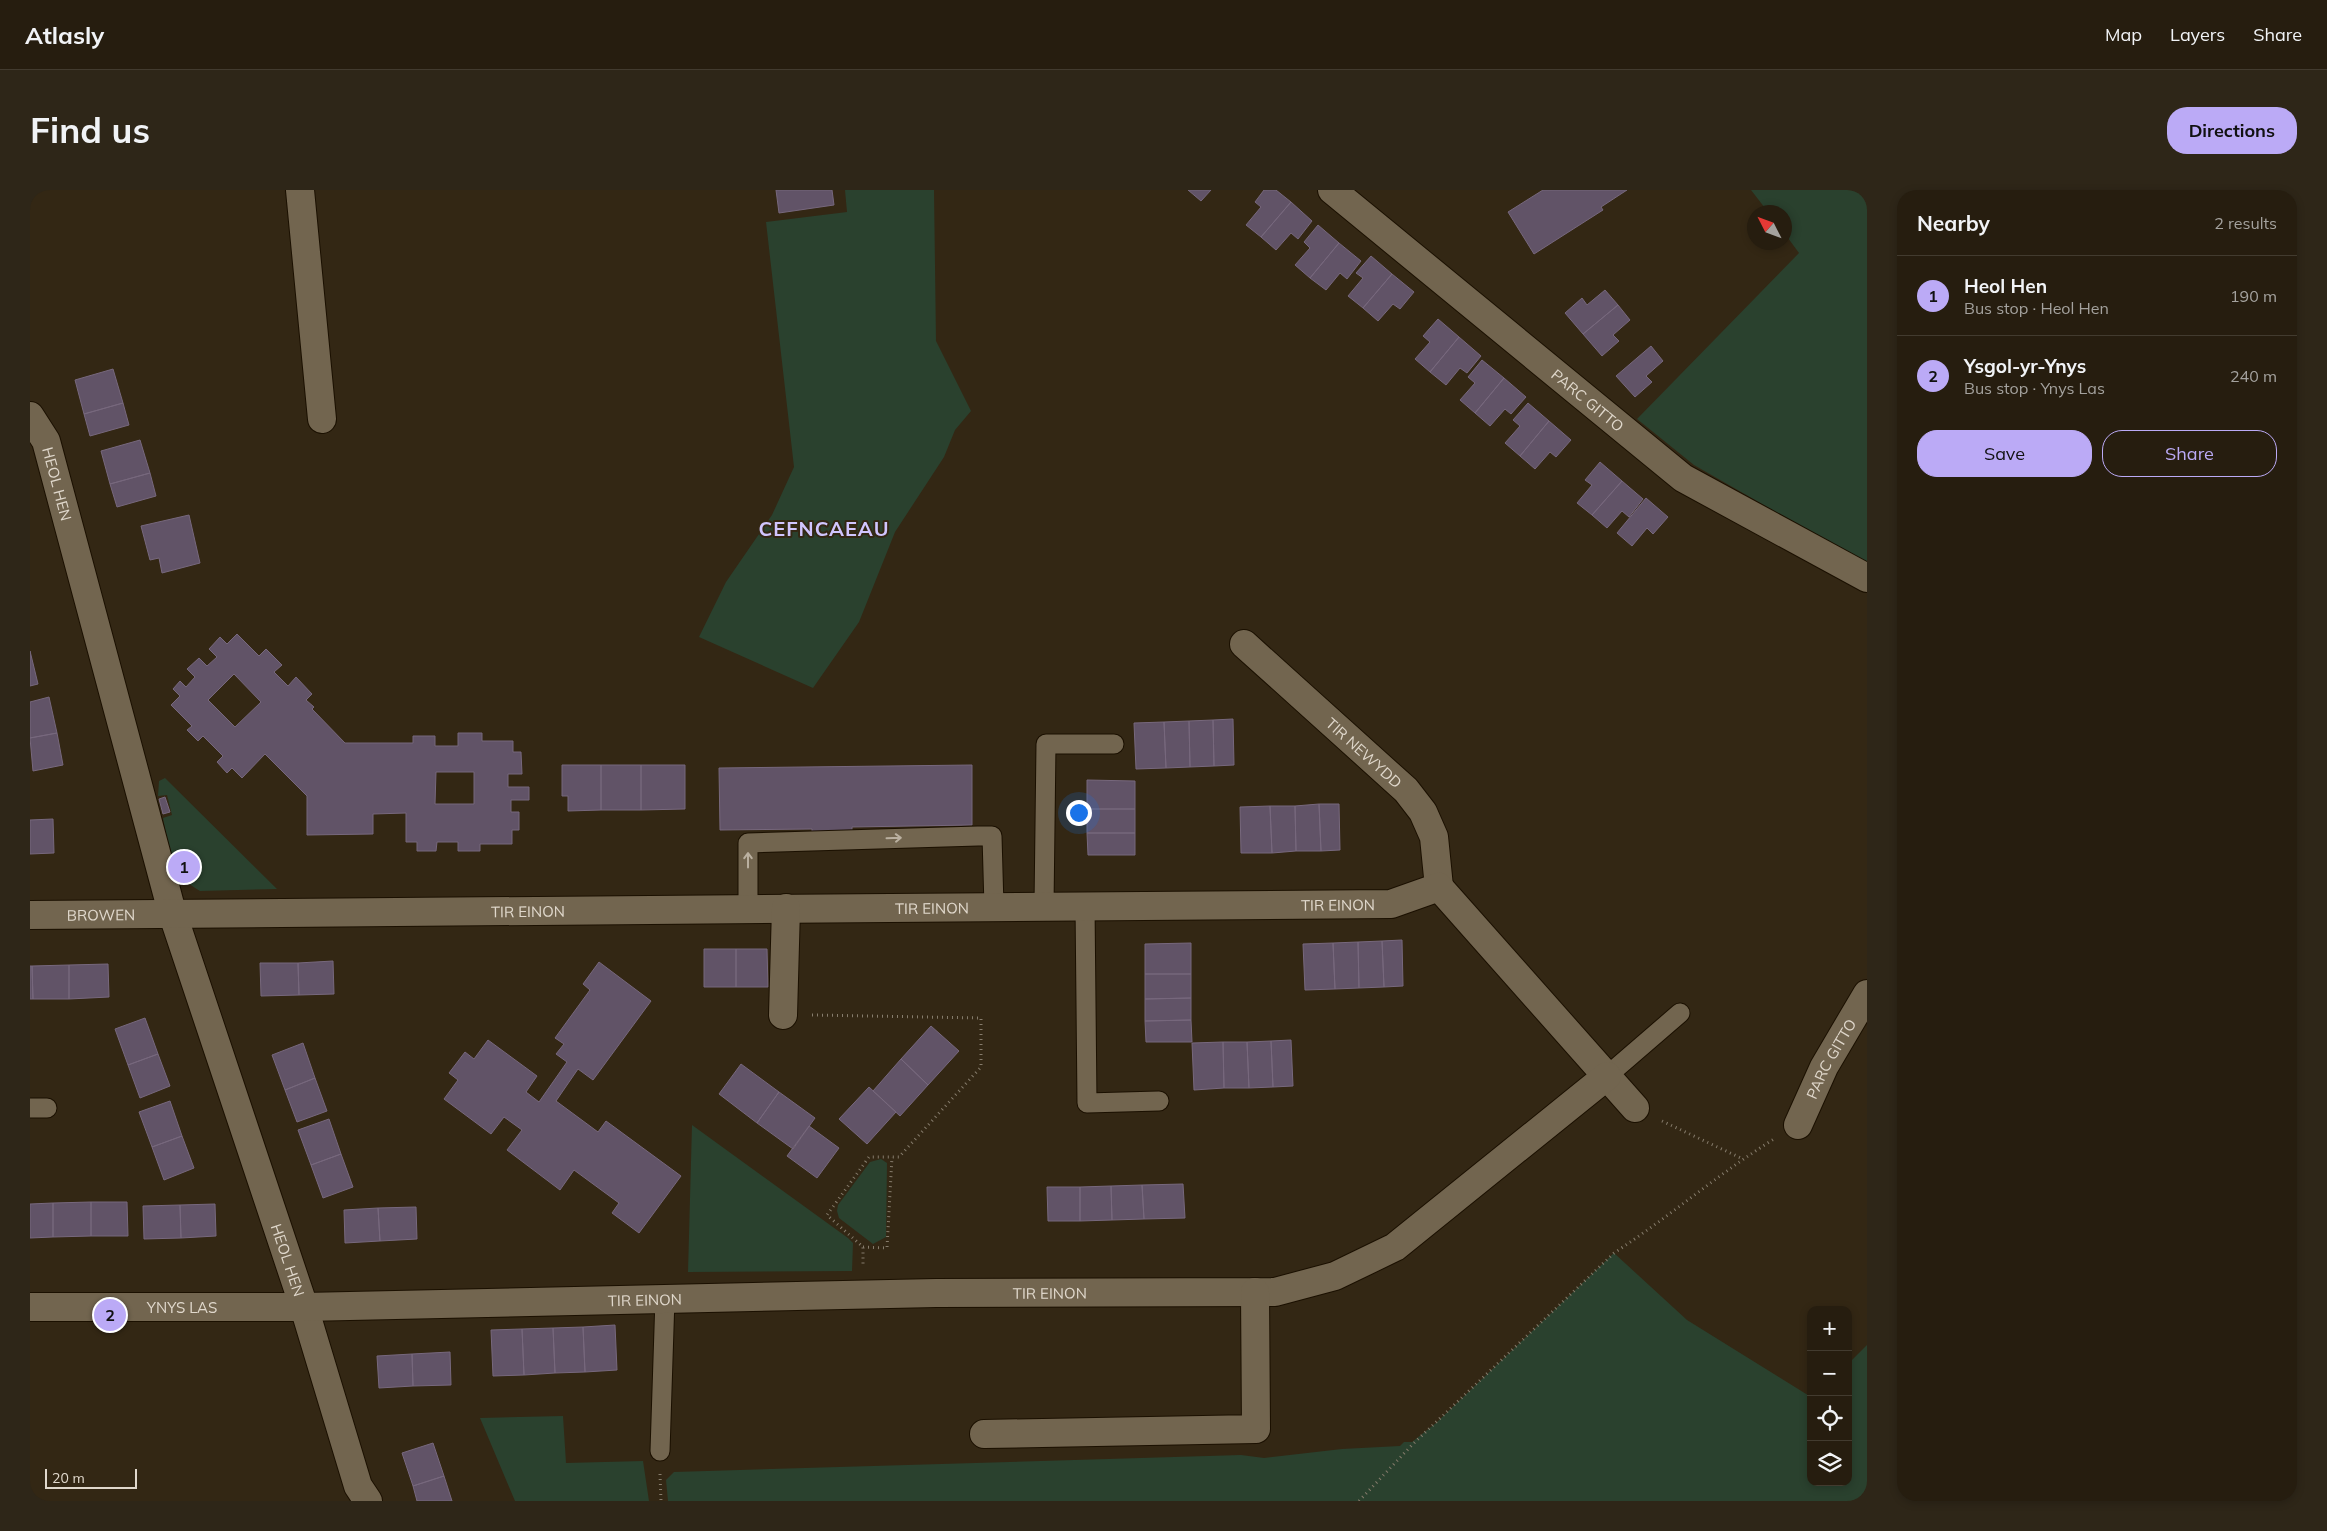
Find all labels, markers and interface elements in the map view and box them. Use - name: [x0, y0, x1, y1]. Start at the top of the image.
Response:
- text: Atlasly: [25, 20, 104, 50]
- text: Map: [2105, 23, 2142, 46]
- text: Layers: [2170, 23, 2225, 46]
- text: Share: [2253, 23, 2302, 46]
- button: Directions: [2167, 107, 2297, 154]
- text: Find us: [30, 108, 150, 152]
- north arrow: [1747, 205, 1792, 250]
- text: Nearby: [1917, 210, 1990, 236]
- text: 2 results: [2214, 213, 2277, 233]
- text: Heol Hen: [1964, 274, 2047, 298]
- text: 1: [1928, 286, 1938, 306]
- text: 190 m: [2230, 286, 2277, 306]
- text: Bus stop · Heol Hen: [1964, 298, 2109, 318]
- text: Ysgol-yr-Ynys: [1964, 354, 2086, 378]
- street label: PARC GITTO: [1548, 365, 1628, 435]
- text: 2: [1928, 366, 1938, 386]
- text: 240 m: [2230, 366, 2277, 386]
- text: Bus stop · Ynys Las: [1964, 378, 2105, 398]
- button: Save: [1917, 430, 2092, 477]
- button: Share: [2102, 430, 2277, 477]
- street label: HEOL HEN: [39, 445, 76, 523]
- district label: CEFNCAEAU: [759, 516, 889, 541]
- street label: TIR NEWYDD: [1322, 713, 1406, 792]
- your location: [1066, 800, 1092, 826]
- one-way arrow: [886, 834, 902, 843]
- pin: 1: [168, 848, 200, 886]
- one-way arrow: [743, 852, 753, 868]
- street label: TIR EINON: [1301, 895, 1375, 914]
- street label: TIR EINON: [895, 898, 969, 918]
- street label: TIR EINON: [491, 901, 565, 921]
- street label: BROWEN: [67, 905, 135, 924]
- street label: PARC GITTO: [1802, 1015, 1860, 1102]
- street label: HEOL HEN: [267, 1221, 309, 1299]
- street label: TIR EINON: [1013, 1283, 1087, 1302]
- street label: TIR EINON: [608, 1289, 682, 1310]
- pin: 2: [94, 1296, 126, 1334]
- street label: YNYS LAS: [146, 1298, 217, 1317]
- map controls: [1807, 1306, 1852, 1486]
- button: +: [1807, 1306, 1852, 1351]
- button: −: [1807, 1351, 1852, 1396]
- button: locate: [1807, 1396, 1852, 1441]
- button: layers: [1807, 1441, 1852, 1486]
- scale bar: [45, 1466, 138, 1489]
- text: 20 m: [52, 1469, 85, 1487]

